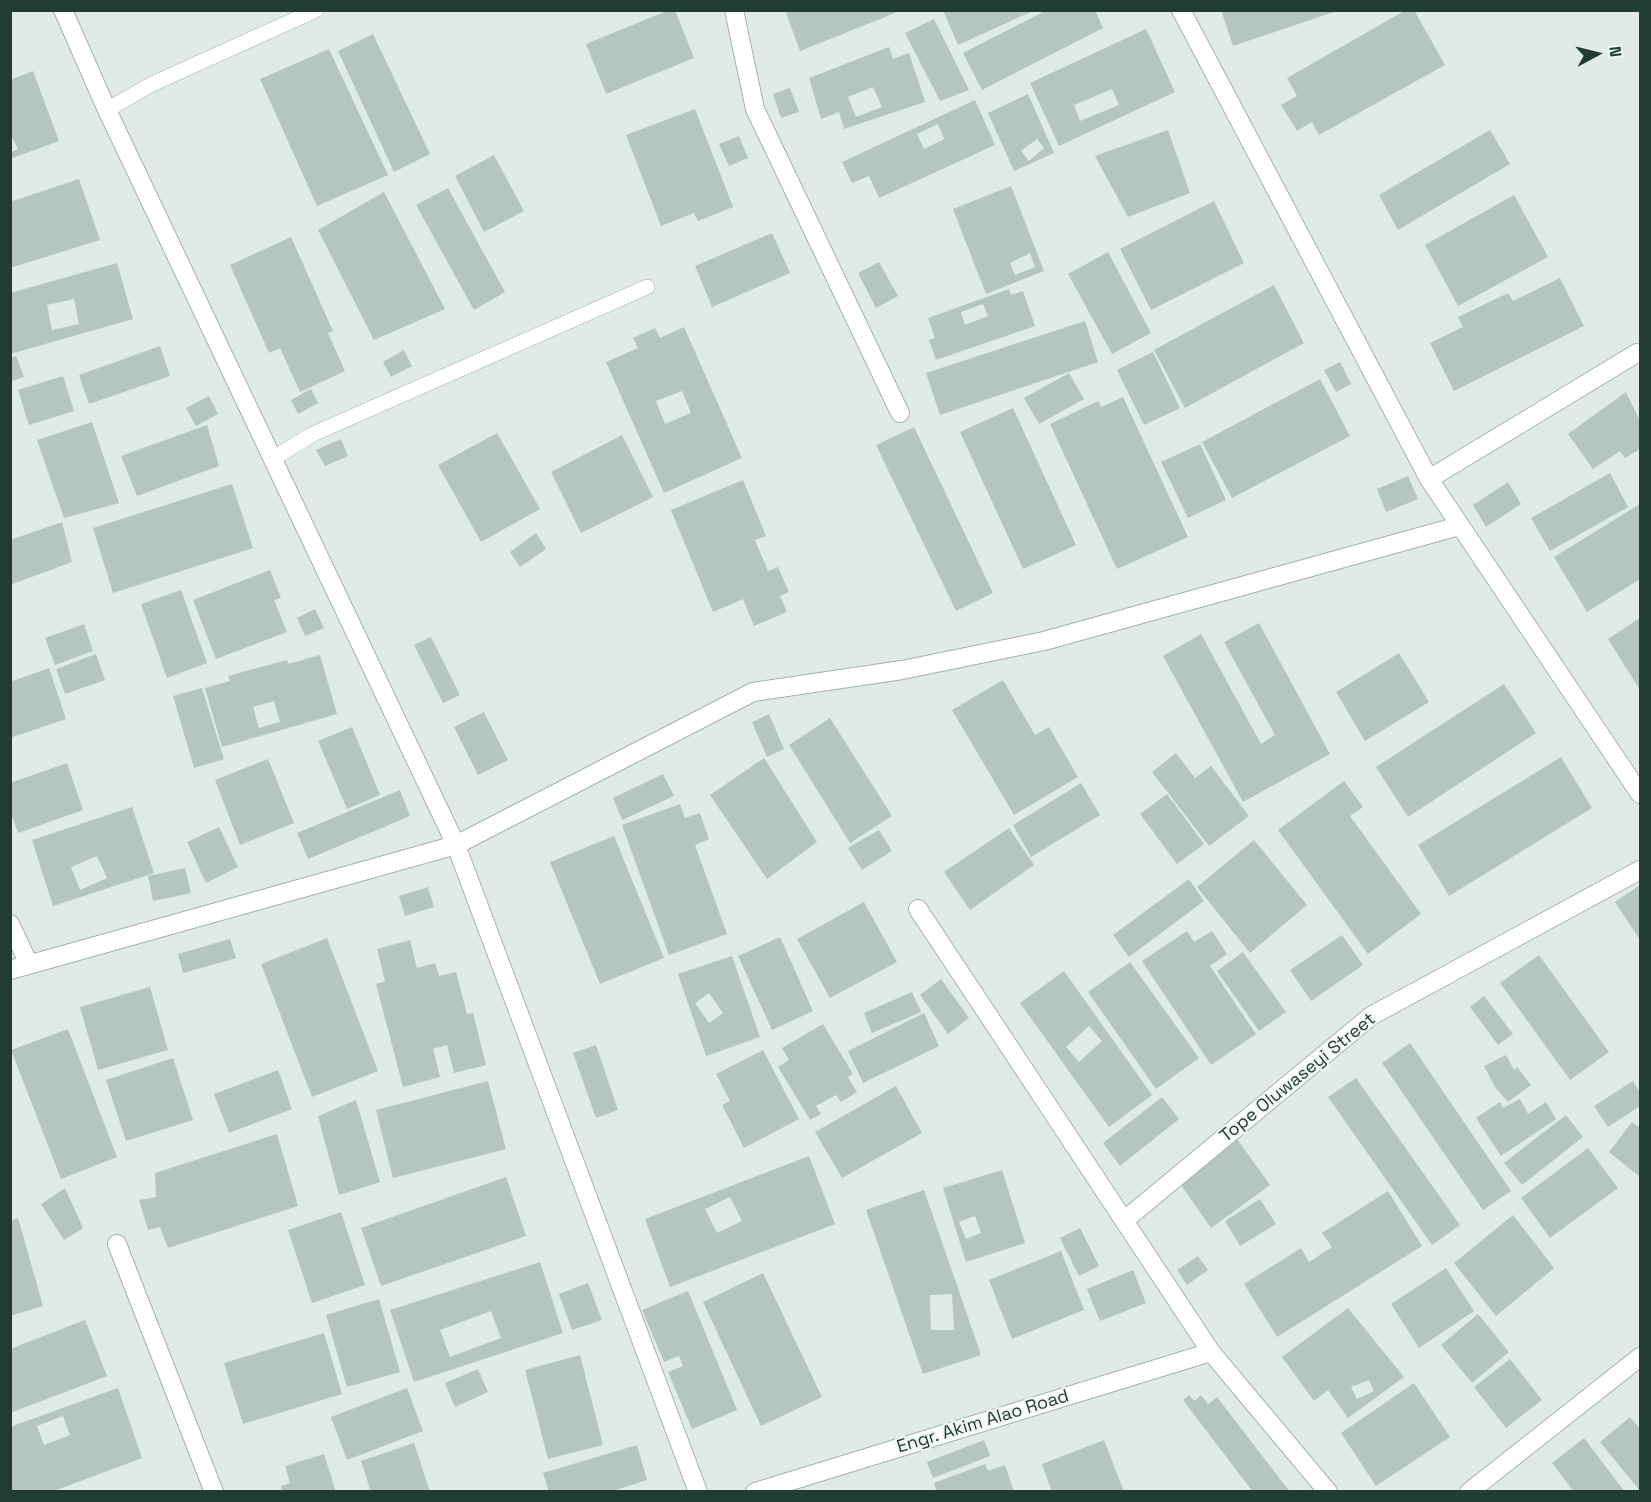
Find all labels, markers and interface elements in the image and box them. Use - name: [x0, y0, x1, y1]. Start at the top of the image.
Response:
- north arrow: [1567, 24, 1627, 84]
- text: N: [1604, 45, 1626, 58]
- street label: Tope Oluwaseyi Street: [1216, 1009, 1380, 1147]
- street label: Engr. Akim Alao Road: [894, 1386, 1072, 1458]

